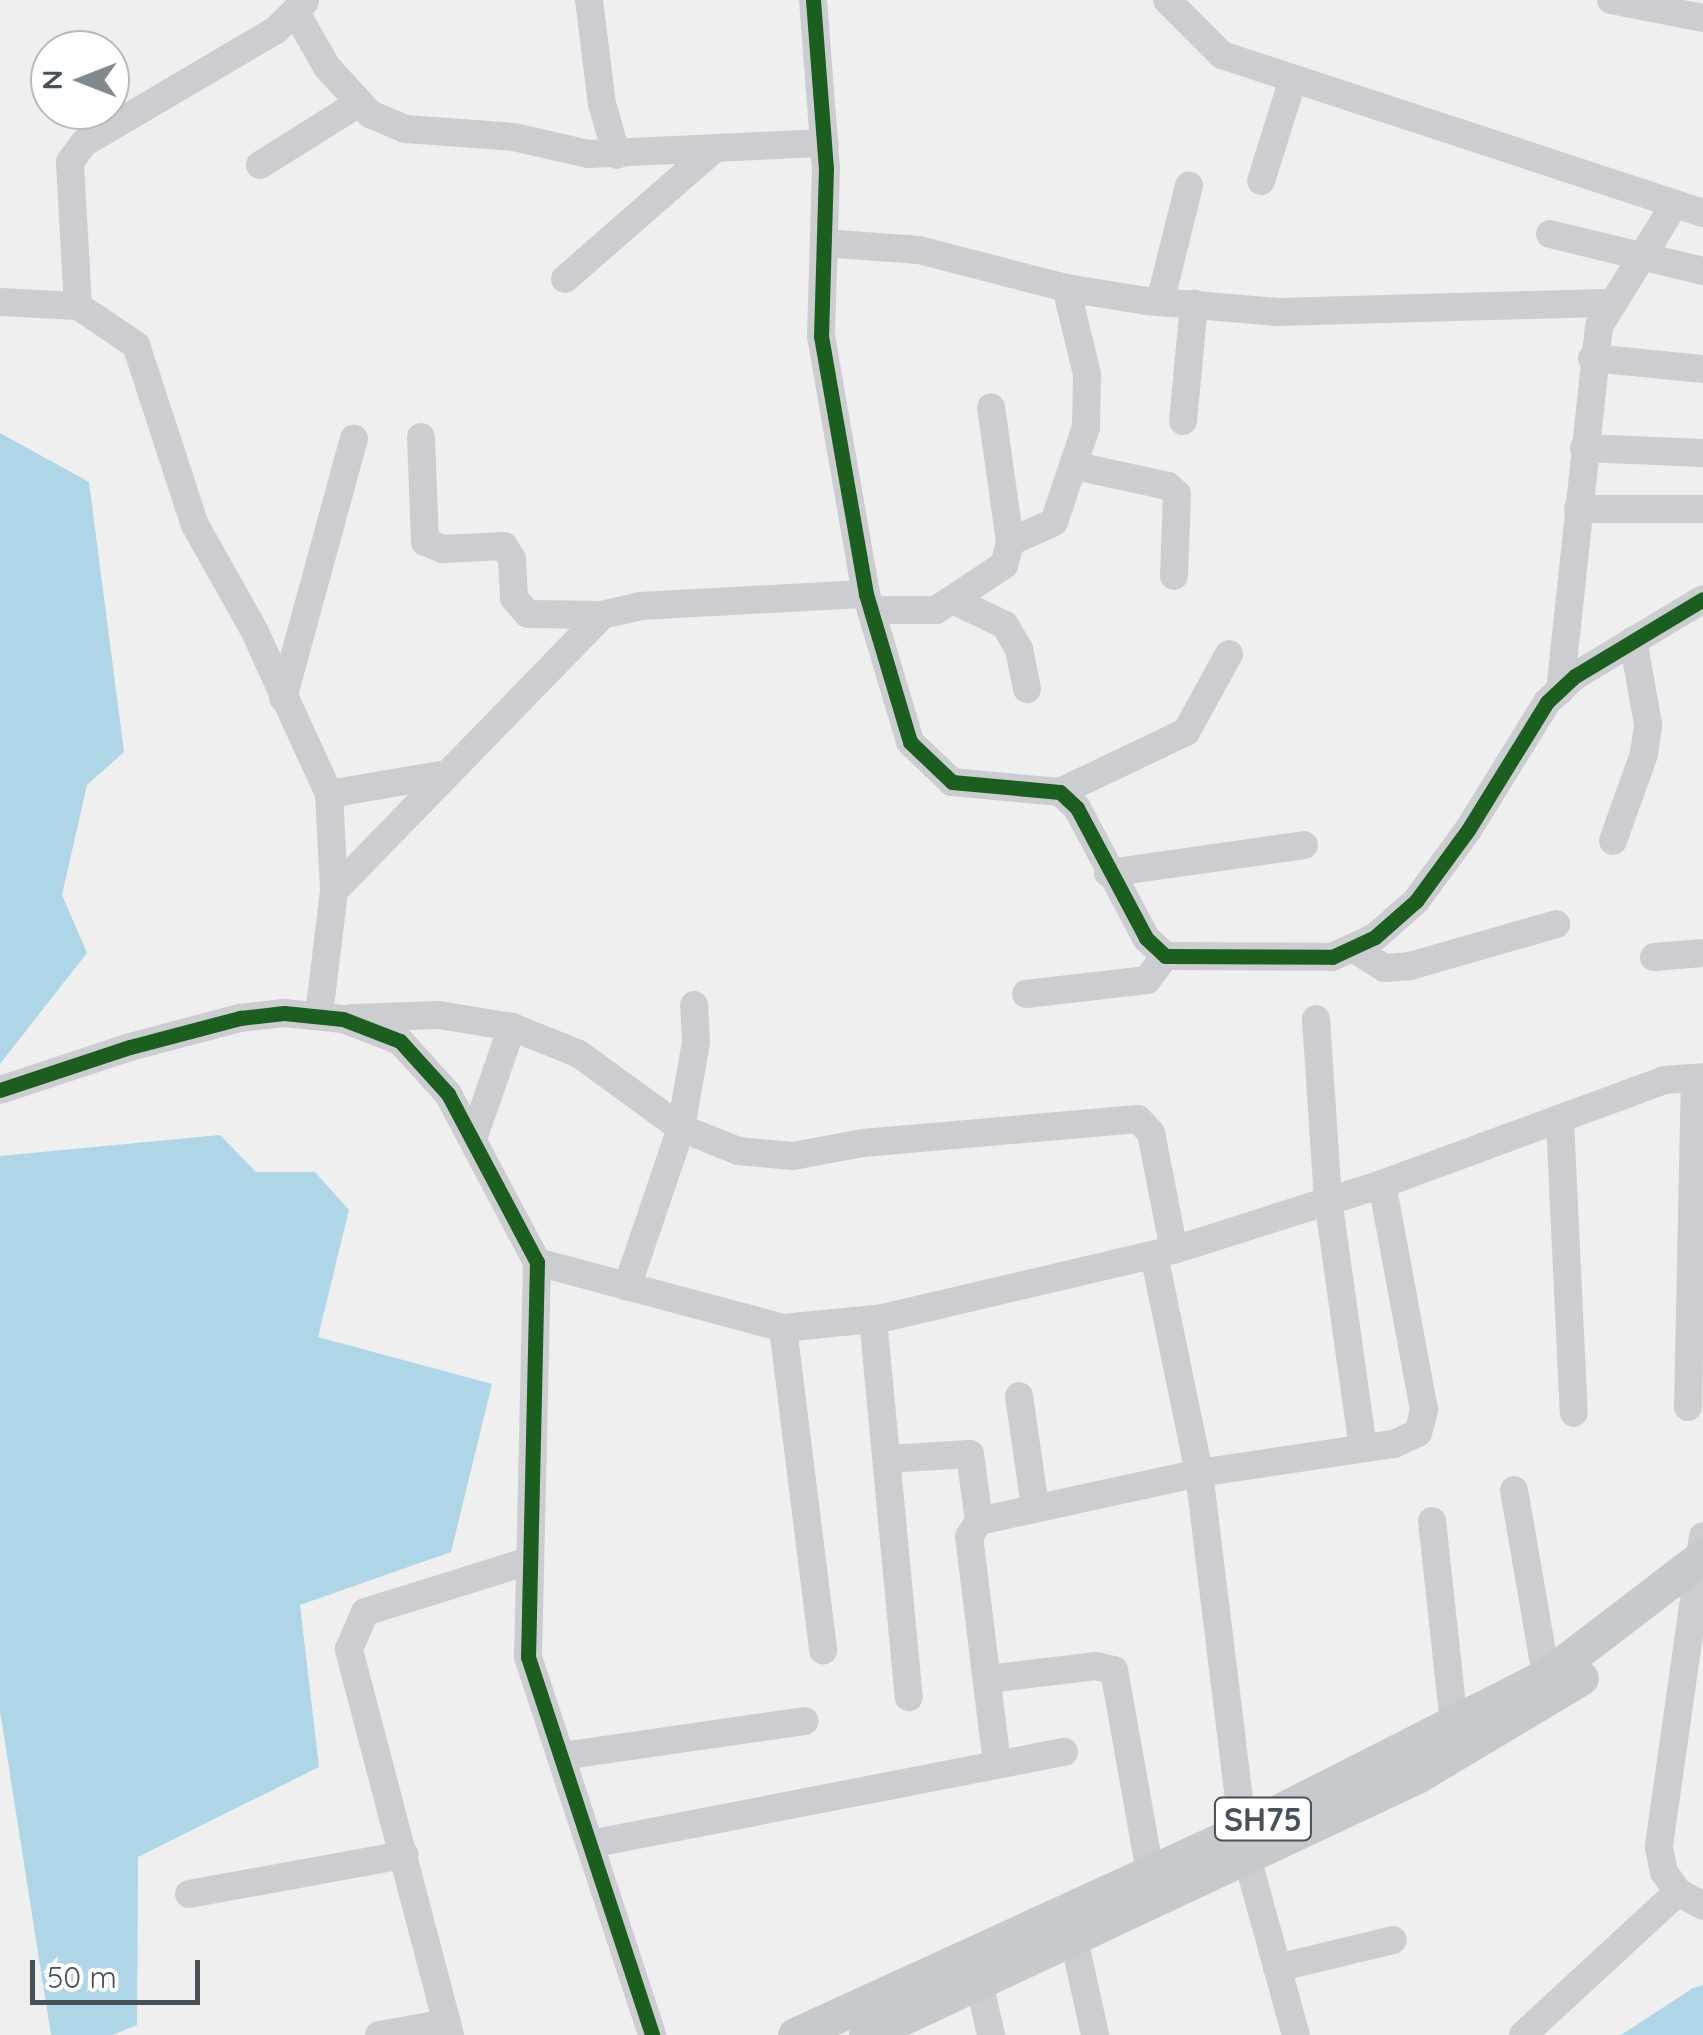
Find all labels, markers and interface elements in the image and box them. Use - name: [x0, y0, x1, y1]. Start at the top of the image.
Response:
- north arrow: [30, 30, 130, 130]
- text: N: [34, 70, 69, 90]
- road number: SH75: [1213, 1792, 1313, 1846]
- scale bar: [35, 1940, 205, 2002]
- text: 50 m: [47, 1958, 117, 1996]

